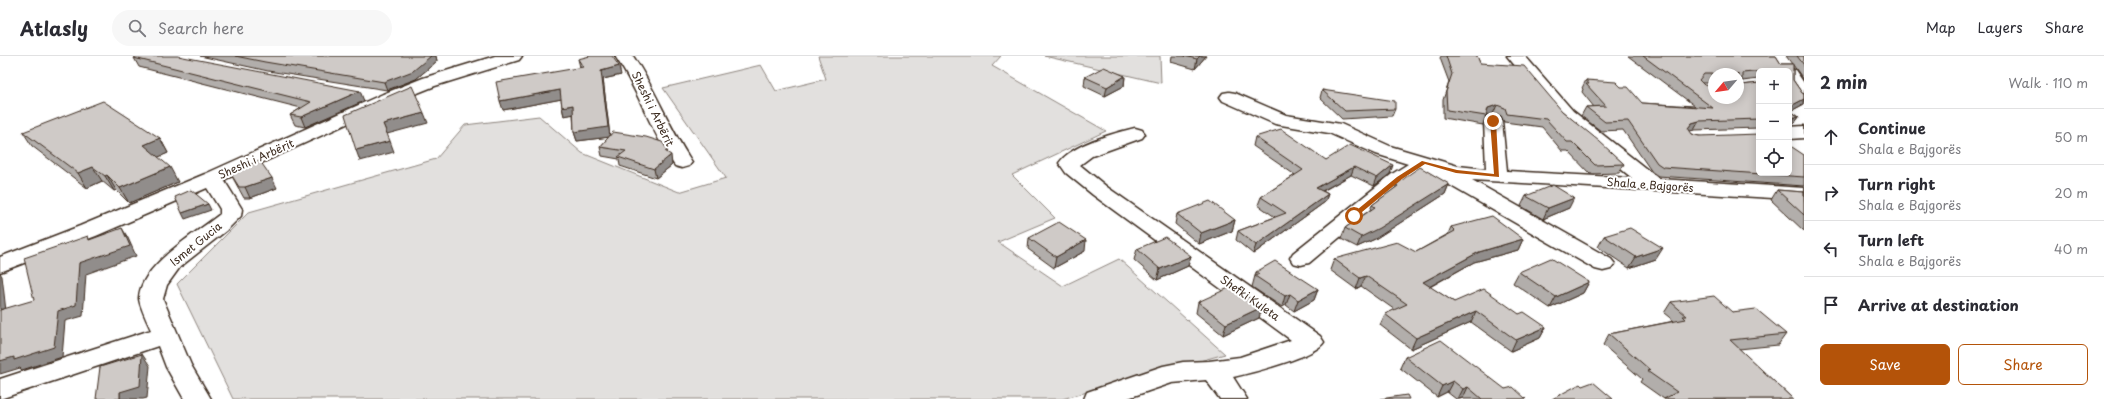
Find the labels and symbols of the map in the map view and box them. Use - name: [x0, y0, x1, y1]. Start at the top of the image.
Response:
- street label: Sheshi i Arbërit: [628, 68, 679, 150]
- north arrow: [1708, 68, 1744, 104]
- route end: [1484, 112, 1502, 130]
- street label: Sheshi i Arbërit: [215, 134, 297, 183]
- street label: Shala e Bajgorës: [1606, 173, 1694, 196]
- route start: [1345, 207, 1363, 225]
- street label: Ismet Gucia: [166, 217, 226, 270]
- street label: Shefki Kuleta: [1217, 271, 1284, 325]

